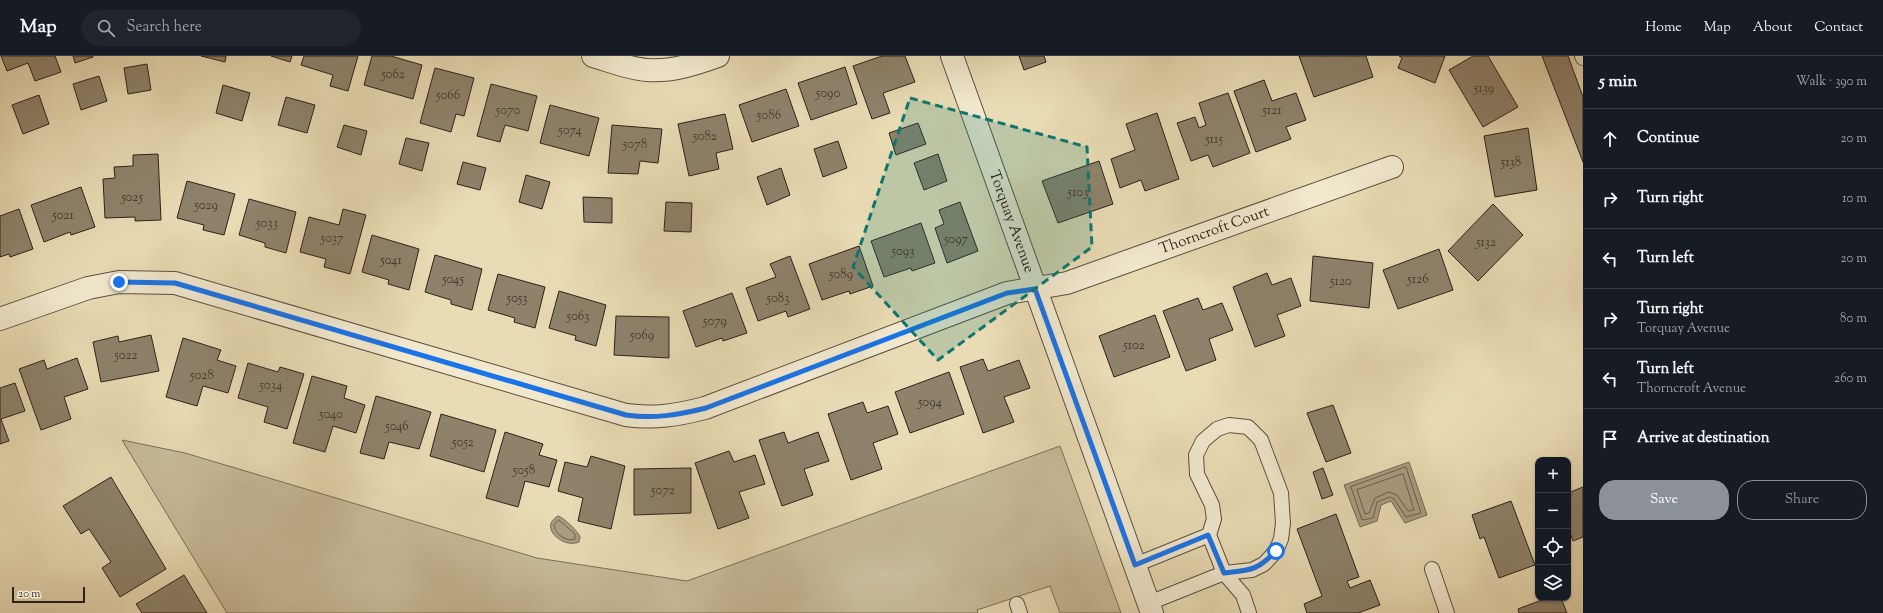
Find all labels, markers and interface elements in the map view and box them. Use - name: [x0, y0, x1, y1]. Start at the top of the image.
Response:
- search box: [81, 10, 361, 46]
- text: Map: [20, 14, 57, 41]
- icon: search: [95, 17, 117, 39]
- text: Search here: [127, 17, 202, 38]
- text: Home: [1645, 18, 1682, 38]
- text: Map: [1704, 18, 1731, 38]
- text: About: [1753, 18, 1792, 38]
- text: Contact: [1814, 18, 1863, 38]
- house number: 5062: [380, 66, 405, 84]
- text: 5 min: [1599, 70, 1637, 94]
- text: Walk · 390 m: [1796, 73, 1867, 91]
- house number: 5139: [1473, 80, 1494, 98]
- house number: 5090: [815, 85, 840, 103]
- house number: 5066: [435, 87, 460, 105]
- house number: 5070: [495, 102, 520, 120]
- house number: 5121: [1261, 102, 1282, 120]
- house number: 5086: [756, 107, 781, 125]
- house number: 5074: [557, 122, 582, 140]
- house number: 5082: [692, 128, 717, 146]
- icon: ahead: [1599, 128, 1621, 150]
- text: Continue: [1637, 128, 1699, 149]
- text: 20 m: [1841, 130, 1867, 148]
- house number: 5115: [1204, 131, 1223, 149]
- house number: 5078: [622, 136, 647, 154]
- house number: 5138: [1500, 154, 1521, 172]
- street label: Torquay Avenue: [983, 167, 1040, 276]
- house number: 5103: [1067, 184, 1088, 202]
- icon: right: [1599, 188, 1621, 210]
- text: Turn right: [1637, 188, 1703, 209]
- house number: 5025: [120, 189, 143, 207]
- text: 10 m: [1842, 190, 1867, 208]
- house number: 5029: [193, 197, 218, 215]
- street label: Thorncroft Court: [1156, 201, 1272, 260]
- house number: 5021: [51, 207, 74, 225]
- house number: 5033: [255, 215, 278, 233]
- house number: 5037: [319, 230, 344, 248]
- house number: 5097: [943, 231, 969, 249]
- house number: 5132: [1475, 234, 1496, 252]
- house number: 5093: [891, 243, 914, 261]
- icon: left: [1599, 248, 1621, 270]
- text: Turn left: [1637, 248, 1694, 269]
- text: 20 m: [1841, 250, 1867, 268]
- house number: 5041: [379, 252, 402, 270]
- house number: 5089: [828, 266, 853, 284]
- house number: 5045: [441, 271, 464, 289]
- house number: 5126: [1406, 271, 1429, 289]
- route end: [110, 273, 128, 291]
- house number: 5120: [1329, 273, 1352, 291]
- house number: 5053: [505, 290, 528, 308]
- house number: 5083: [765, 290, 790, 308]
- text: Turn right: [1637, 299, 1703, 320]
- house number: 5063: [565, 308, 590, 326]
- icon: right: [1599, 308, 1621, 330]
- text: 80 m: [1840, 310, 1867, 328]
- house number: 5079: [702, 313, 727, 331]
- text: Torquay Avenue: [1637, 320, 1730, 338]
- house number: 5069: [629, 327, 654, 345]
- house number: 5102: [1122, 337, 1145, 355]
- house number: 5022: [113, 347, 138, 365]
- text: Turn left: [1637, 359, 1694, 380]
- house number: 5028: [189, 367, 214, 385]
- icon: left: [1599, 368, 1621, 390]
- text: 260 m: [1834, 370, 1867, 388]
- house number: 5034: [258, 377, 283, 395]
- text: Thorncroft Avenue: [1637, 380, 1746, 398]
- house number: 5094: [917, 394, 943, 412]
- house number: 5040: [318, 406, 343, 424]
- house number: 5046: [384, 418, 409, 436]
- icon: arrive: [1599, 428, 1621, 450]
- text: Arrive at destination: [1637, 428, 1770, 449]
- house number: 5052: [451, 434, 474, 452]
- map controls: [1535, 457, 1571, 601]
- button: +: [1535, 457, 1571, 493]
- house number: 5058: [512, 462, 535, 480]
- button: Save: [1599, 480, 1729, 520]
- button: Share: [1737, 480, 1867, 520]
- house number: 5072: [650, 482, 675, 500]
- button: −: [1535, 493, 1571, 529]
- button: locate: [1535, 529, 1571, 565]
- route start: [1267, 542, 1285, 560]
- button: layers: [1535, 565, 1571, 601]
- scale bar: [12, 585, 85, 604]
- text: 20 m: [18, 586, 40, 602]

